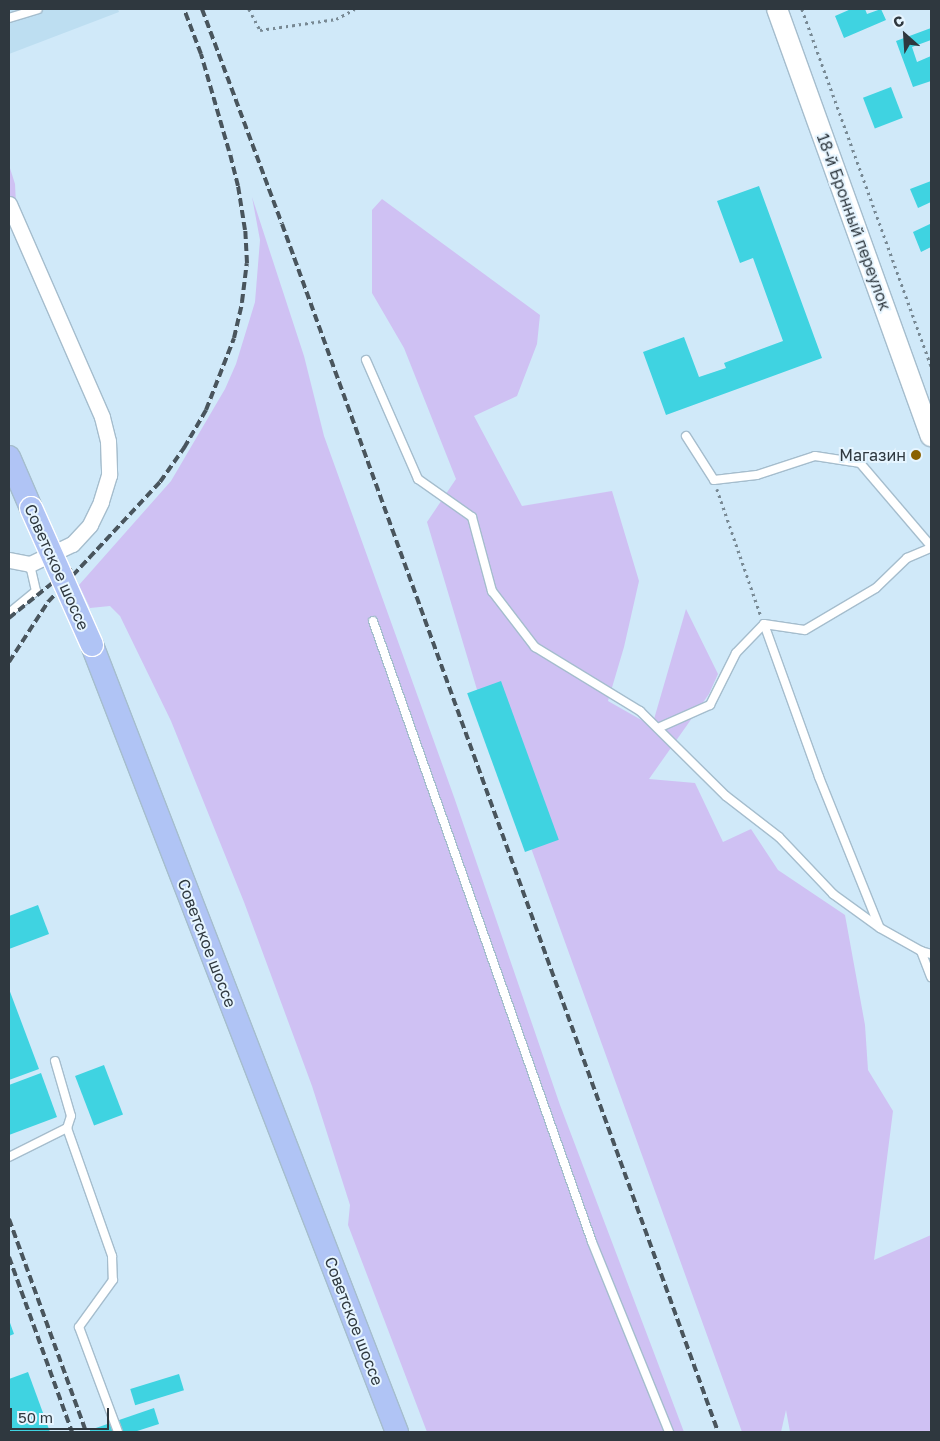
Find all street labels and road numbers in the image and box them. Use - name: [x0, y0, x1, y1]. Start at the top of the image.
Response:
- street label: 18-й Бронный переулок: [813, 131, 895, 313]
- street label: Советское шоссе: [21, 501, 93, 633]
- street label: Советское шоссе: [174, 876, 240, 1010]
- street label: Советское шоссе: [321, 1254, 387, 1388]

